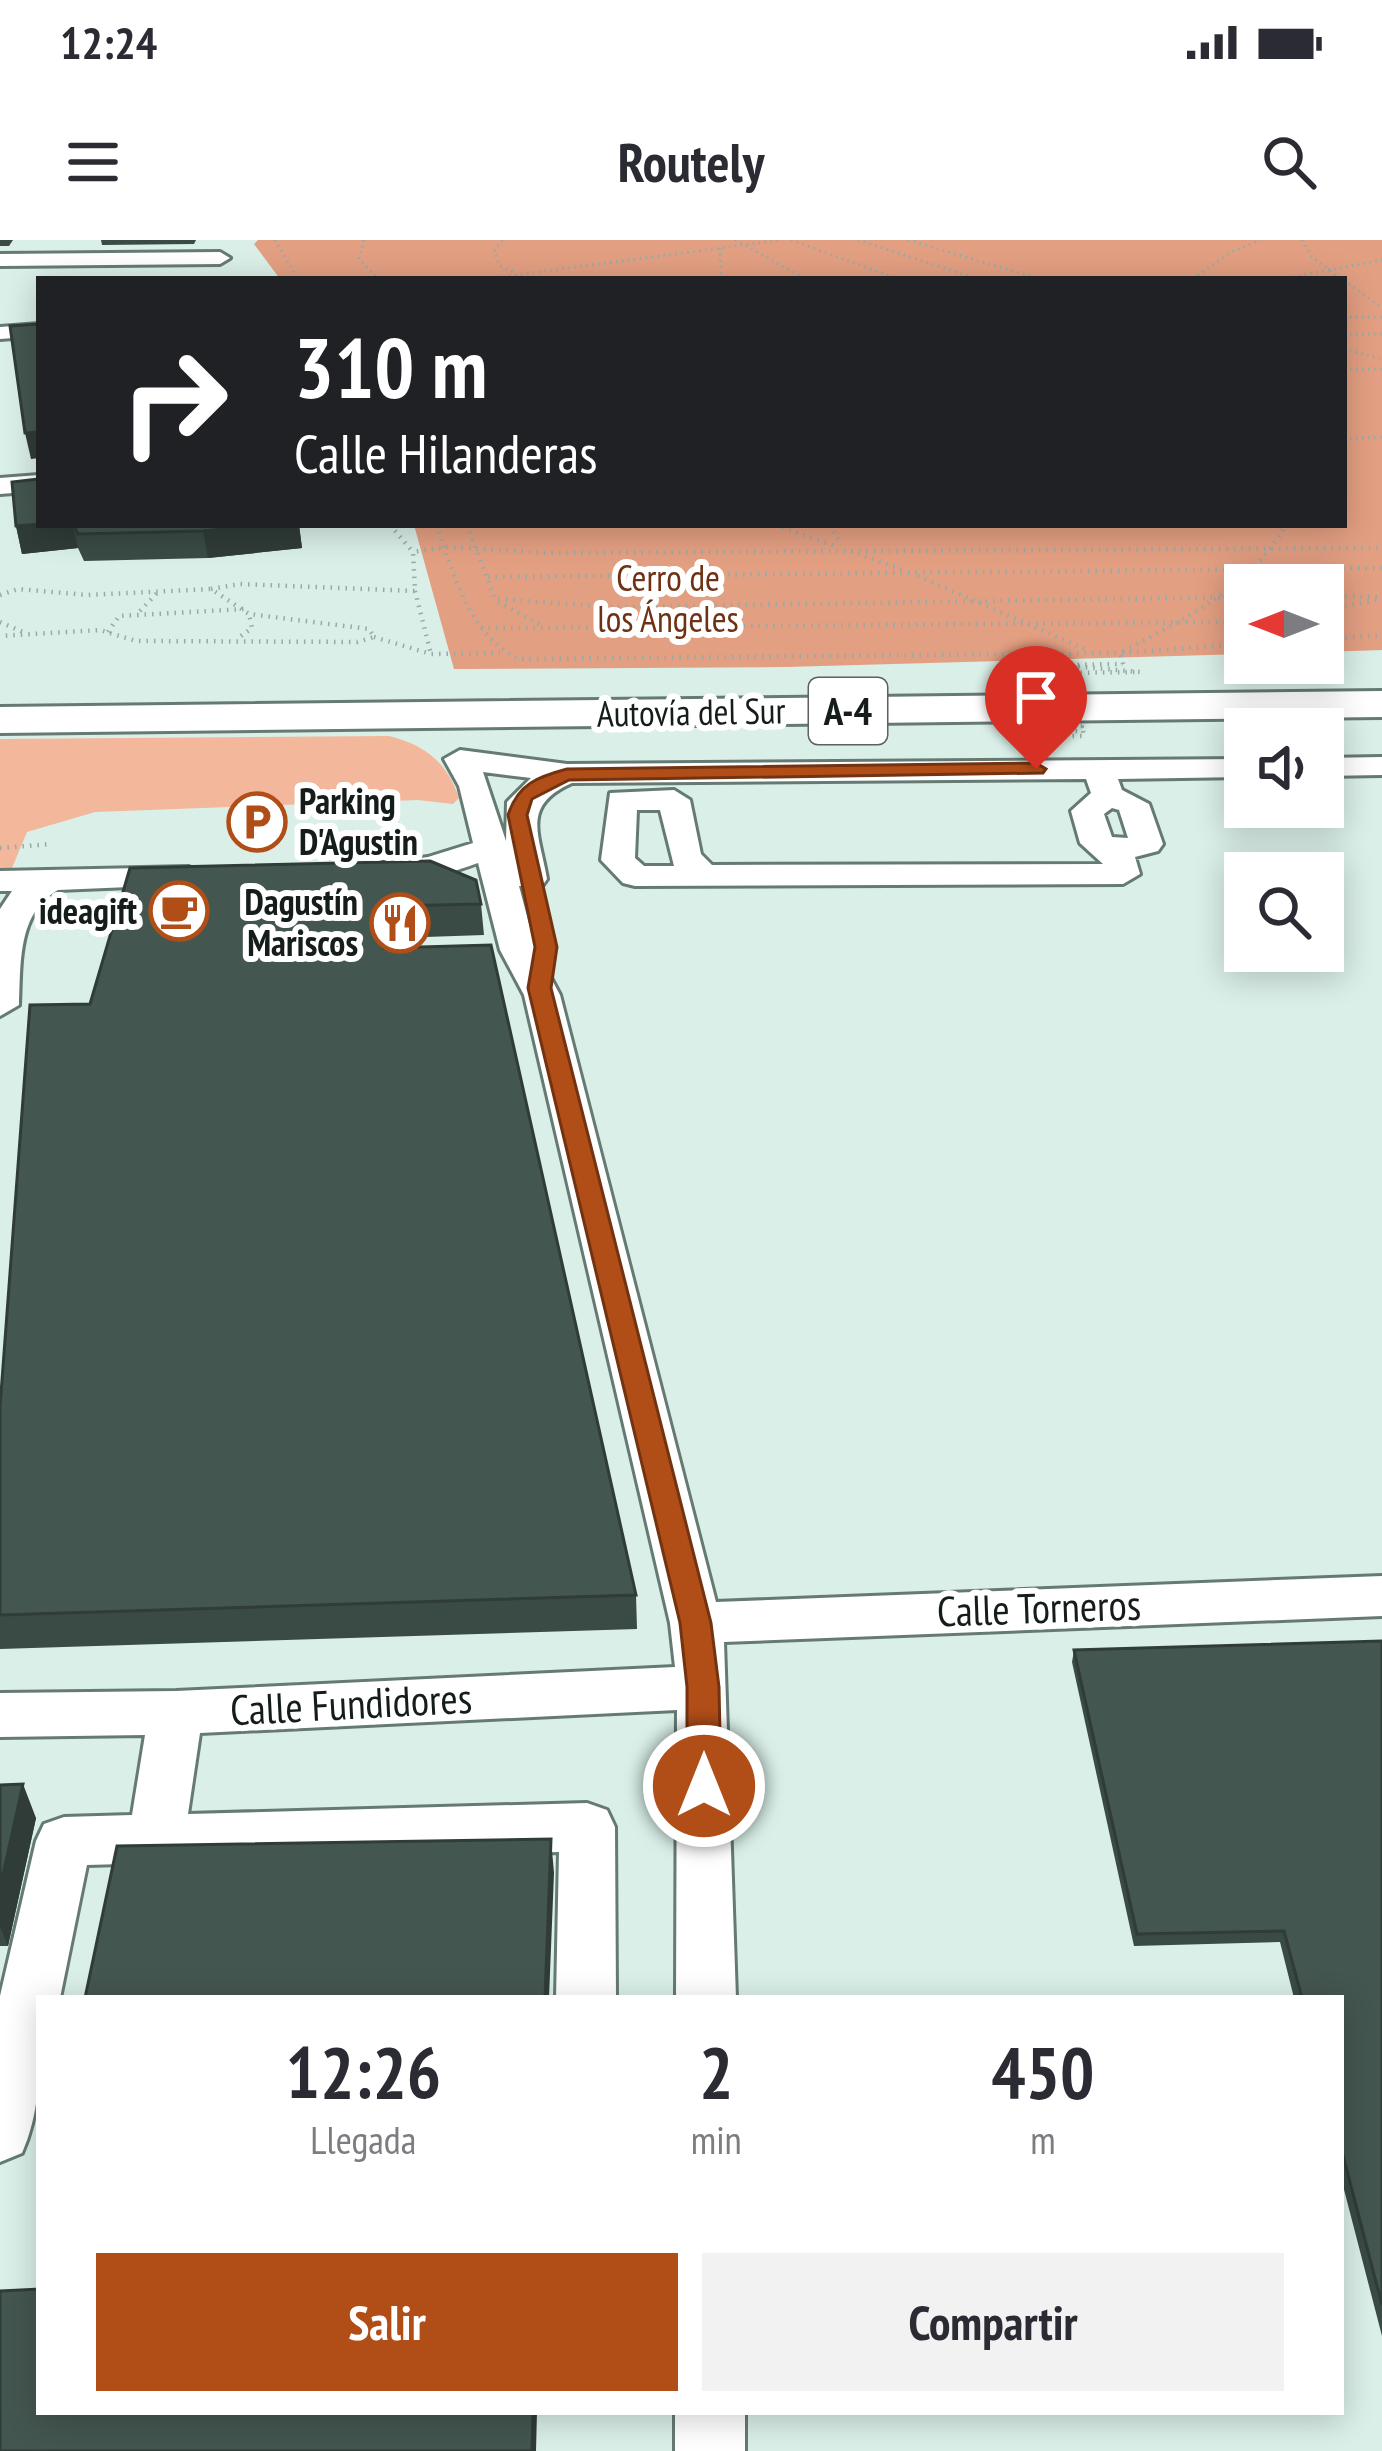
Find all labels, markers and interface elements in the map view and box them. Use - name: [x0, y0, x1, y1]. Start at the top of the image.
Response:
- text: 12:24: [60, 13, 157, 71]
- text: Routely: [618, 127, 764, 197]
- icon: menu: [60, 129, 126, 195]
- icon: search: [1256, 129, 1322, 195]
- text: 310 m: [294, 312, 487, 421]
- icon: right: [96, 324, 252, 480]
- text: Calle Hilanderas: [294, 418, 597, 488]
- park label: Cerro de los Ángeles: [597, 554, 739, 642]
- north arrow: [1224, 564, 1344, 684]
- map controls: [1224, 564, 1344, 972]
- pin: [985, 646, 1087, 769]
- icon: arrive: [1003, 664, 1069, 730]
- road number: A-4: [809, 678, 887, 744]
- street label: Autovía del Sur: [596, 686, 786, 737]
- button: sound: [1224, 708, 1344, 828]
- place label: Parking D'Agustin: [299, 777, 418, 865]
- parking icon: Parking D'Agustin: [226, 791, 288, 853]
- button: search: [1224, 852, 1344, 972]
- place label: Dagustín Mariscos: [245, 878, 358, 966]
- cafe icon: ideagift: [148, 880, 210, 942]
- place label: ideagift: [39, 887, 138, 934]
- restaurant icon: Dagustín Mariscos: [369, 892, 431, 954]
- street label: Calle Torneros: [936, 1576, 1142, 1639]
- street label: Calle Fundidores: [229, 1670, 473, 1737]
- position arrow: [641, 1723, 767, 1849]
- text: 12:26: [286, 2025, 441, 2118]
- text: 2: [699, 2025, 733, 2118]
- text: 450: [991, 2025, 1094, 2118]
- text: Llegada: [310, 2114, 416, 2165]
- text: min: [691, 2114, 742, 2165]
- text: m: [1030, 2114, 1056, 2165]
- button: Salir: [96, 2253, 678, 2391]
- button: Compartir: [702, 2253, 1284, 2391]

